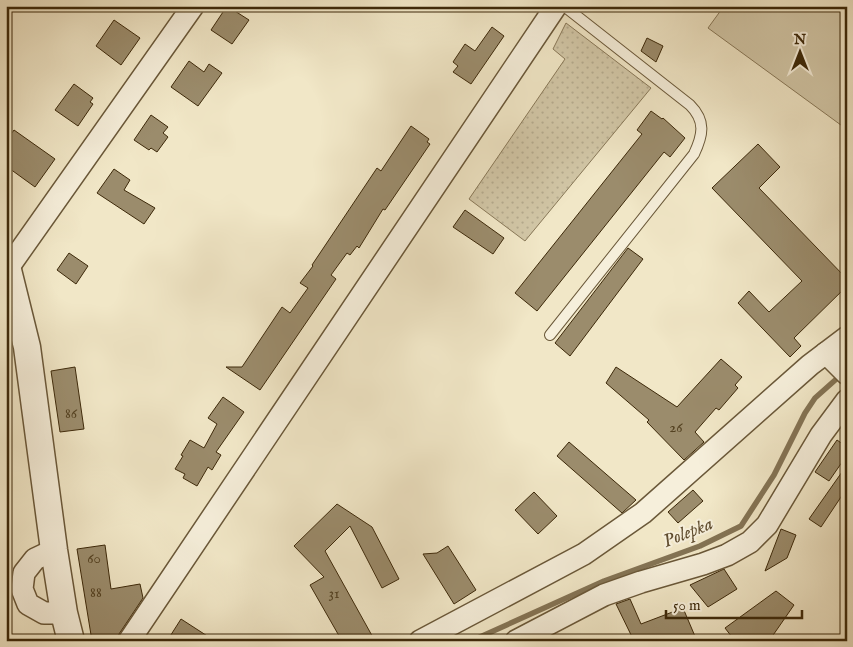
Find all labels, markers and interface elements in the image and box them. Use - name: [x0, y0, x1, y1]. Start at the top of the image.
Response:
- north arrow: [776, 28, 826, 78]
- text: N: [793, 31, 806, 49]
- house number: 86: [65, 404, 78, 423]
- house number: 26: [669, 418, 683, 437]
- water label: Polepka: [659, 512, 717, 554]
- house number: 60: [87, 549, 101, 568]
- house number: 88: [90, 583, 102, 602]
- house number: 31: [328, 584, 340, 603]
- scale bar: [666, 587, 802, 619]
- text: 50 m: [673, 596, 701, 615]

